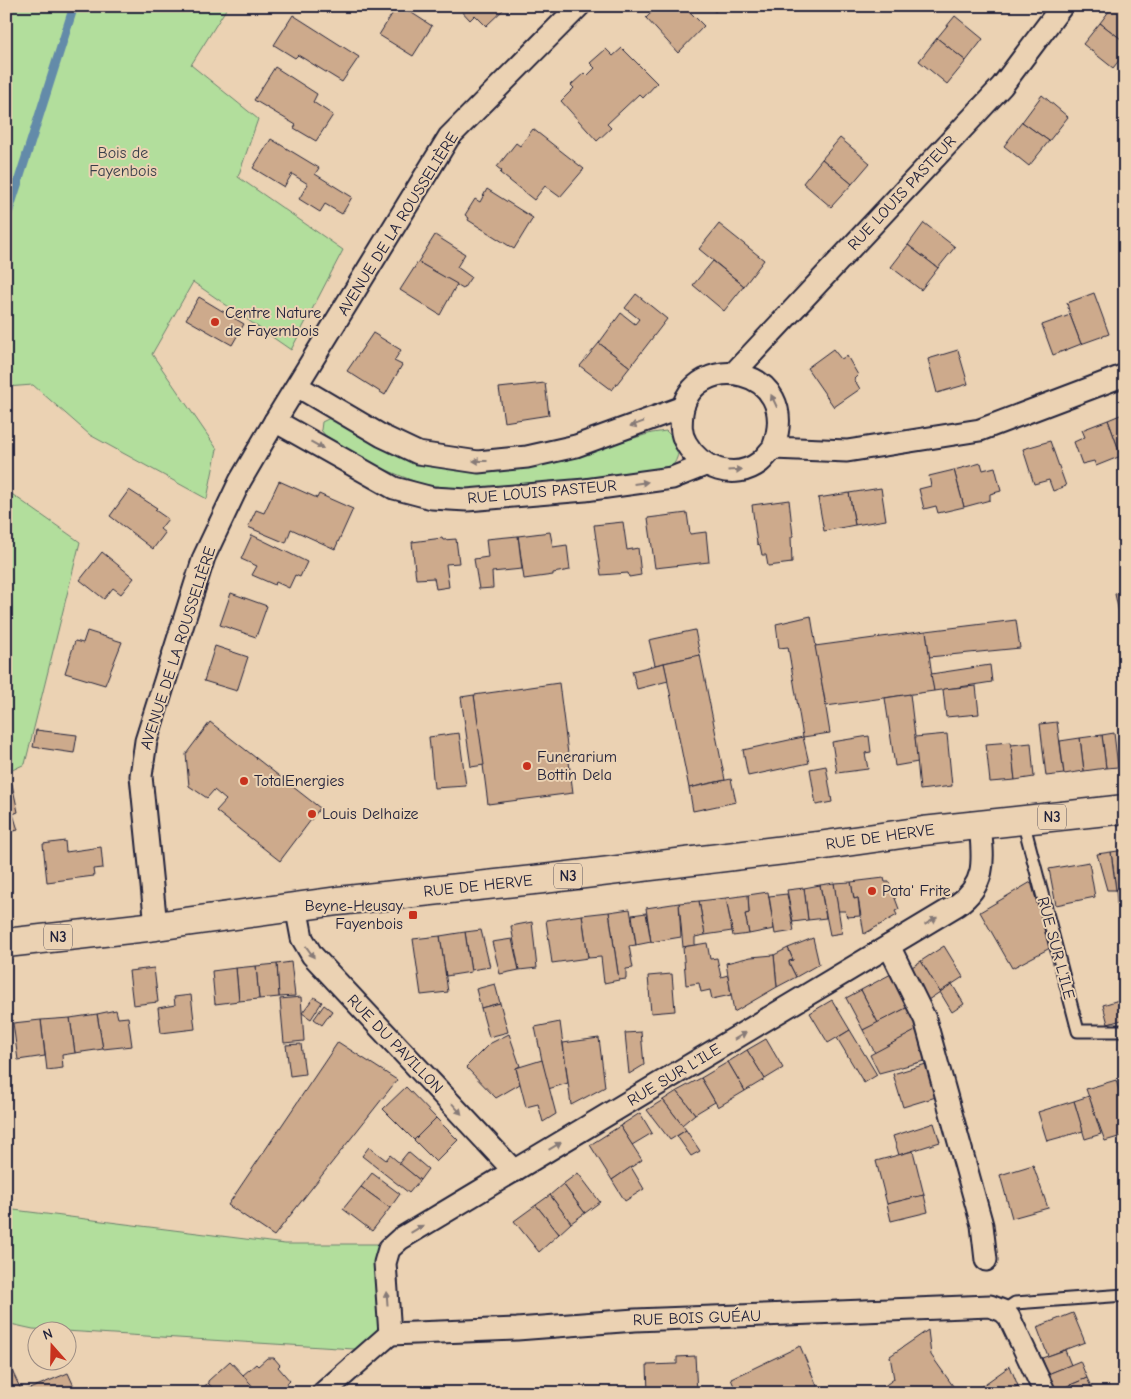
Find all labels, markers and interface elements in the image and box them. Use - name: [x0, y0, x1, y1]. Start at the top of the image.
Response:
- street label: AVENUE DE LA ROUSSELIÈRE: [333, 128, 462, 319]
- street label: RUE LOUIS PASTEUR: [844, 132, 960, 254]
- park label: Bois de Fayenbois: [89, 144, 157, 180]
- place label: Centre Nature de Fayembois: [225, 304, 321, 340]
- marker: Centre Nature de Fayembois: [209, 316, 221, 328]
- one-way arrow: [770, 394, 778, 408]
- one-way arrow: [629, 420, 644, 428]
- one-way arrow: [310, 441, 325, 449]
- one-way arrow: [472, 457, 488, 465]
- one-way arrow: [727, 466, 743, 474]
- street label: RUE LOUIS PASTEUR: [467, 476, 618, 507]
- one-way arrow: [634, 478, 650, 486]
- street label: AVENUE DE LA ROUSSELIÈRE: [136, 544, 219, 752]
- place label: Funerarium Bottin Dela: [537, 748, 617, 784]
- marker: Funerarium Bottin Dela: [521, 760, 533, 772]
- place label: TotalEnergies: [254, 772, 345, 790]
- marker: TotalEnergies: [238, 775, 250, 787]
- road number: N3: [1038, 804, 1066, 830]
- place label: Louis Delhaize: [322, 805, 419, 823]
- marker: Louis Delhaize: [306, 808, 318, 820]
- street label: RUE DE HERVE: [824, 820, 936, 854]
- road number: N3: [554, 864, 582, 888]
- street label: RUE DE HERVE: [423, 871, 534, 901]
- place label: Pata' Frite: [882, 882, 951, 900]
- marker: Pata' Frite: [866, 885, 878, 897]
- street label: RUE SUR L'ILE: [1034, 895, 1078, 1002]
- place label: Beyne-Heusay Fayenbois: [305, 897, 404, 933]
- marker: Beyne-Heusay Fayenbois: [407, 909, 419, 921]
- one-way arrow: [924, 916, 937, 925]
- road number: N3: [44, 924, 72, 950]
- one-way arrow: [305, 945, 316, 958]
- street label: RUE DU PAVILLON: [343, 991, 447, 1097]
- one-way arrow: [733, 1031, 746, 1040]
- street label: RUE SUR L'ILE: [624, 1040, 724, 1110]
- one-way arrow: [451, 1102, 463, 1114]
- one-way arrow: [549, 1142, 562, 1151]
- one-way arrow: [411, 1225, 424, 1234]
- one-way arrow: [383, 1290, 391, 1306]
- street label: RUE BOIS GUÉAU: [633, 1306, 761, 1329]
- north arrow: [28, 1322, 78, 1372]
- text: N: [41, 1325, 55, 1344]

